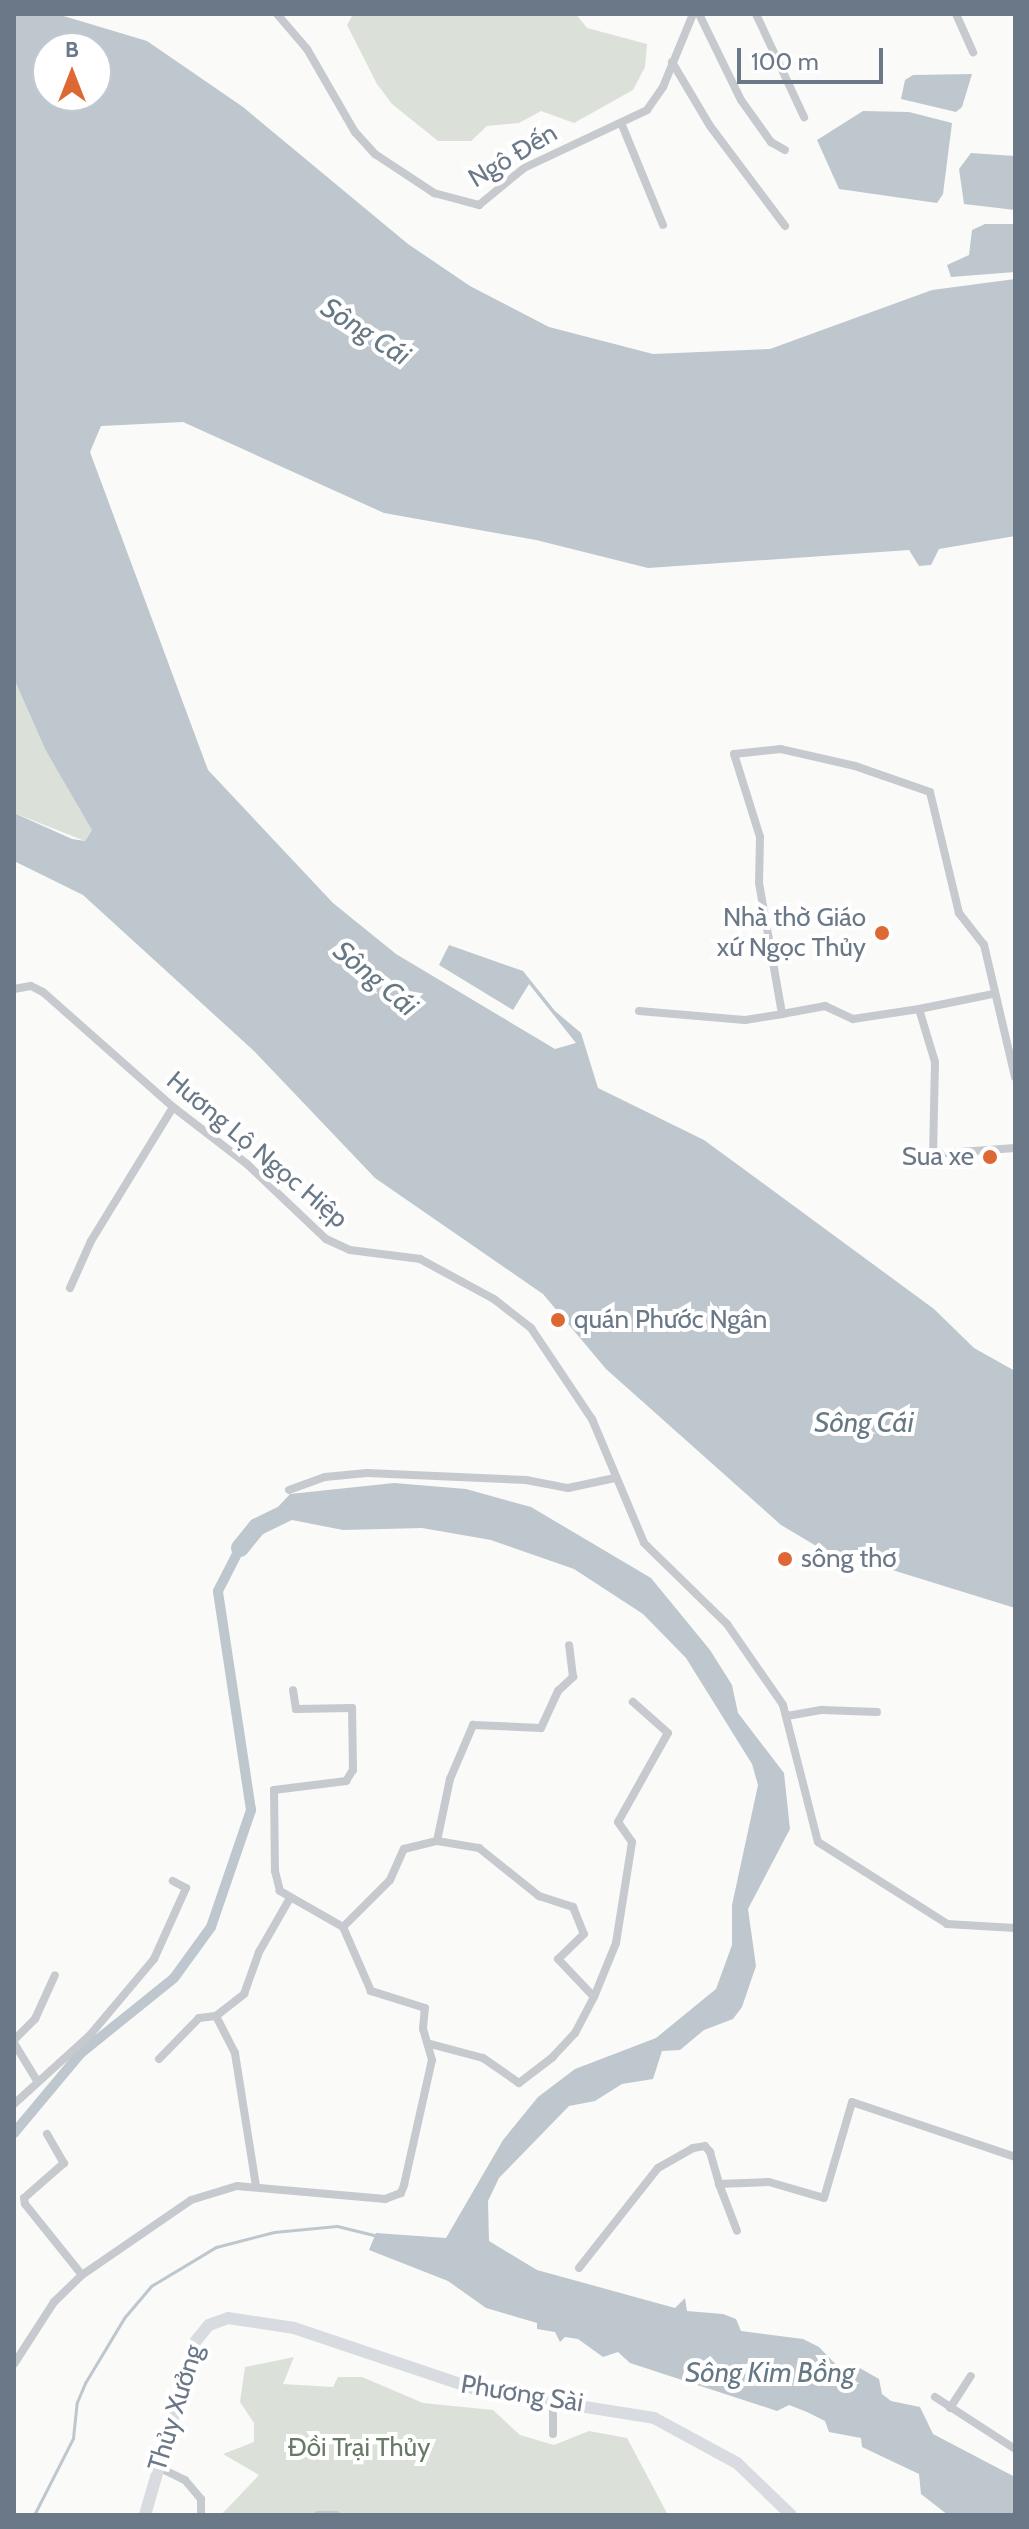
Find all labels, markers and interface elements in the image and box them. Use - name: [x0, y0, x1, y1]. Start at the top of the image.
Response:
- north arrow: [32, 32, 112, 112]
- scale bar: [741, 32, 887, 82]
- text: B: [65, 36, 79, 63]
- text: 100 m: [751, 47, 819, 76]
- street label: Ngô Đến: [463, 117, 563, 195]
- water label: Sông Cái: [315, 290, 417, 372]
- place label: Nhà thờ Giáo xứ Ngọc Thủy: [717, 902, 866, 964]
- marker: Nhà thờ Giáo xứ Ngọc Thủy: [873, 924, 891, 942]
- water label: Sông Cái: [327, 933, 425, 1023]
- street label: Hương Lộ Ngọc Hiệp: [160, 1065, 354, 1235]
- place label: Sua xe: [902, 1141, 974, 1173]
- marker: Sua xe: [981, 1148, 999, 1166]
- place label: quán Phước Ngân: [574, 1304, 767, 1336]
- marker: quán Phước Ngân: [549, 1311, 567, 1329]
- water label: Sông Cái: [814, 1405, 914, 1439]
- place label: sông thơ: [801, 1543, 897, 1575]
- marker: sông thơ: [776, 1550, 794, 1568]
- street label: Thủy Xưởng: [142, 2341, 210, 2475]
- water label: Sông Kim Bồng: [685, 2355, 855, 2389]
- street label: Phương Sài: [459, 2369, 585, 2419]
- park label: Đồi Trại Thủy: [288, 2432, 430, 2464]

